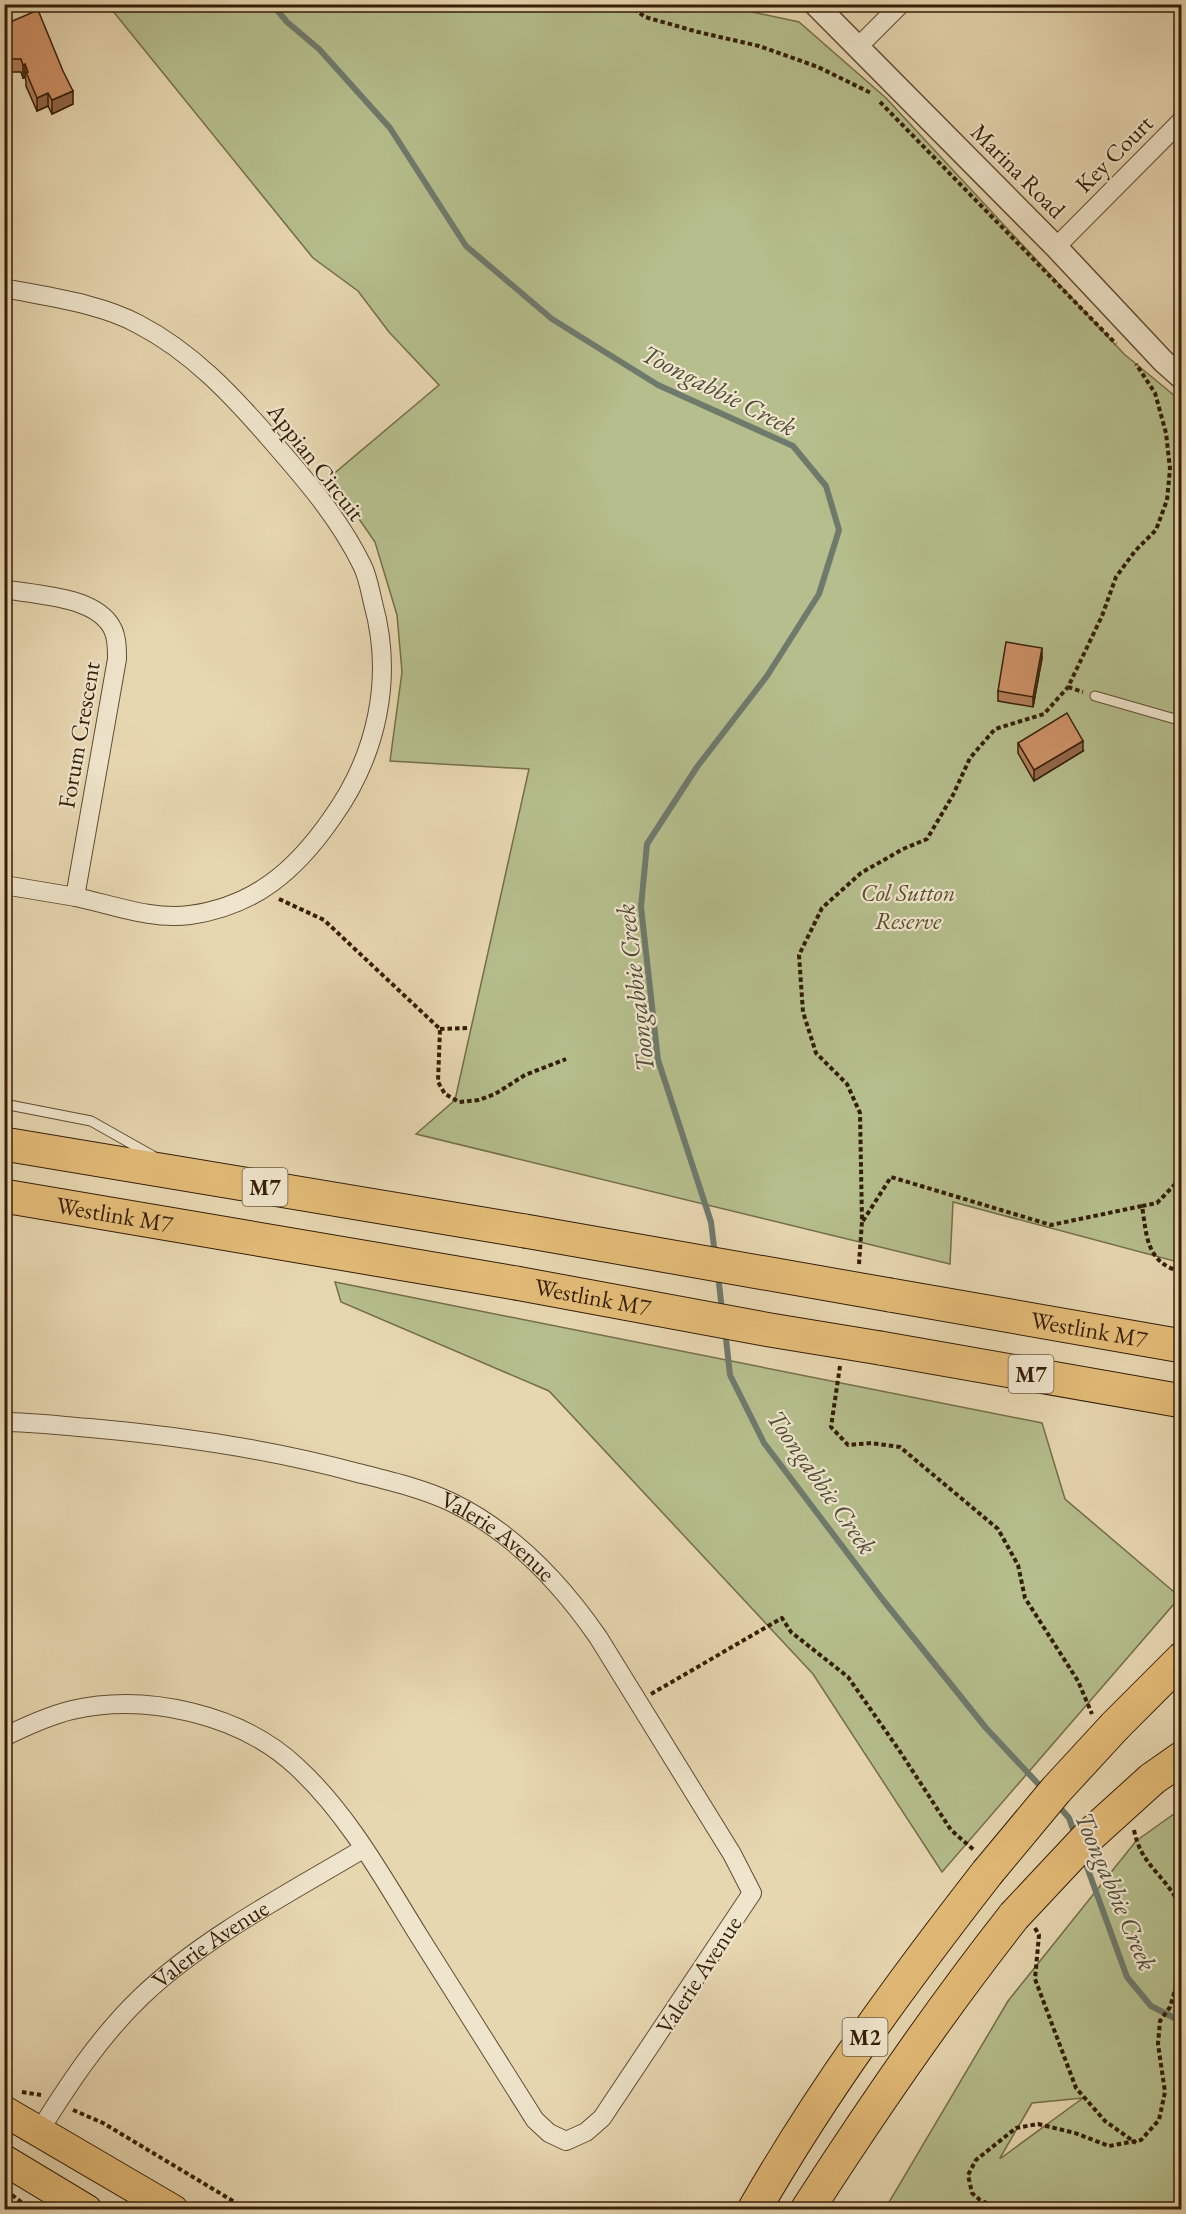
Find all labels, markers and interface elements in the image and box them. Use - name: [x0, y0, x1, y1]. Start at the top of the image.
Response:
- street label: Key Court: [1068, 108, 1160, 199]
- street label: Marina Road: [964, 117, 1073, 225]
- water label: Toongabbie Creek: [636, 336, 802, 444]
- street label: Appian Circuit: [260, 396, 372, 527]
- street label: Forum Crescent: [50, 659, 107, 811]
- park label: Col Sutton Reserve: [861, 877, 955, 936]
- water label: Toongabbie Creek: [608, 902, 662, 1074]
- road number: M7: [242, 1168, 288, 1206]
- street label: Westlink M7: [54, 1189, 176, 1240]
- street label: Westlink M7: [532, 1271, 654, 1323]
- street label: Westlink M7: [1028, 1304, 1150, 1355]
- road number: M7: [1008, 1355, 1054, 1393]
- water label: Toongabbie Creek: [759, 1403, 885, 1561]
- street label: Valerie Avenue: [436, 1483, 562, 1588]
- water label: Toongabbie Creek: [1067, 1806, 1165, 1976]
- street label: Valerie Avenue: [145, 1892, 274, 1995]
- street label: Valerie Avenue: [649, 1910, 748, 2040]
- road number: M2: [842, 2018, 888, 2056]

